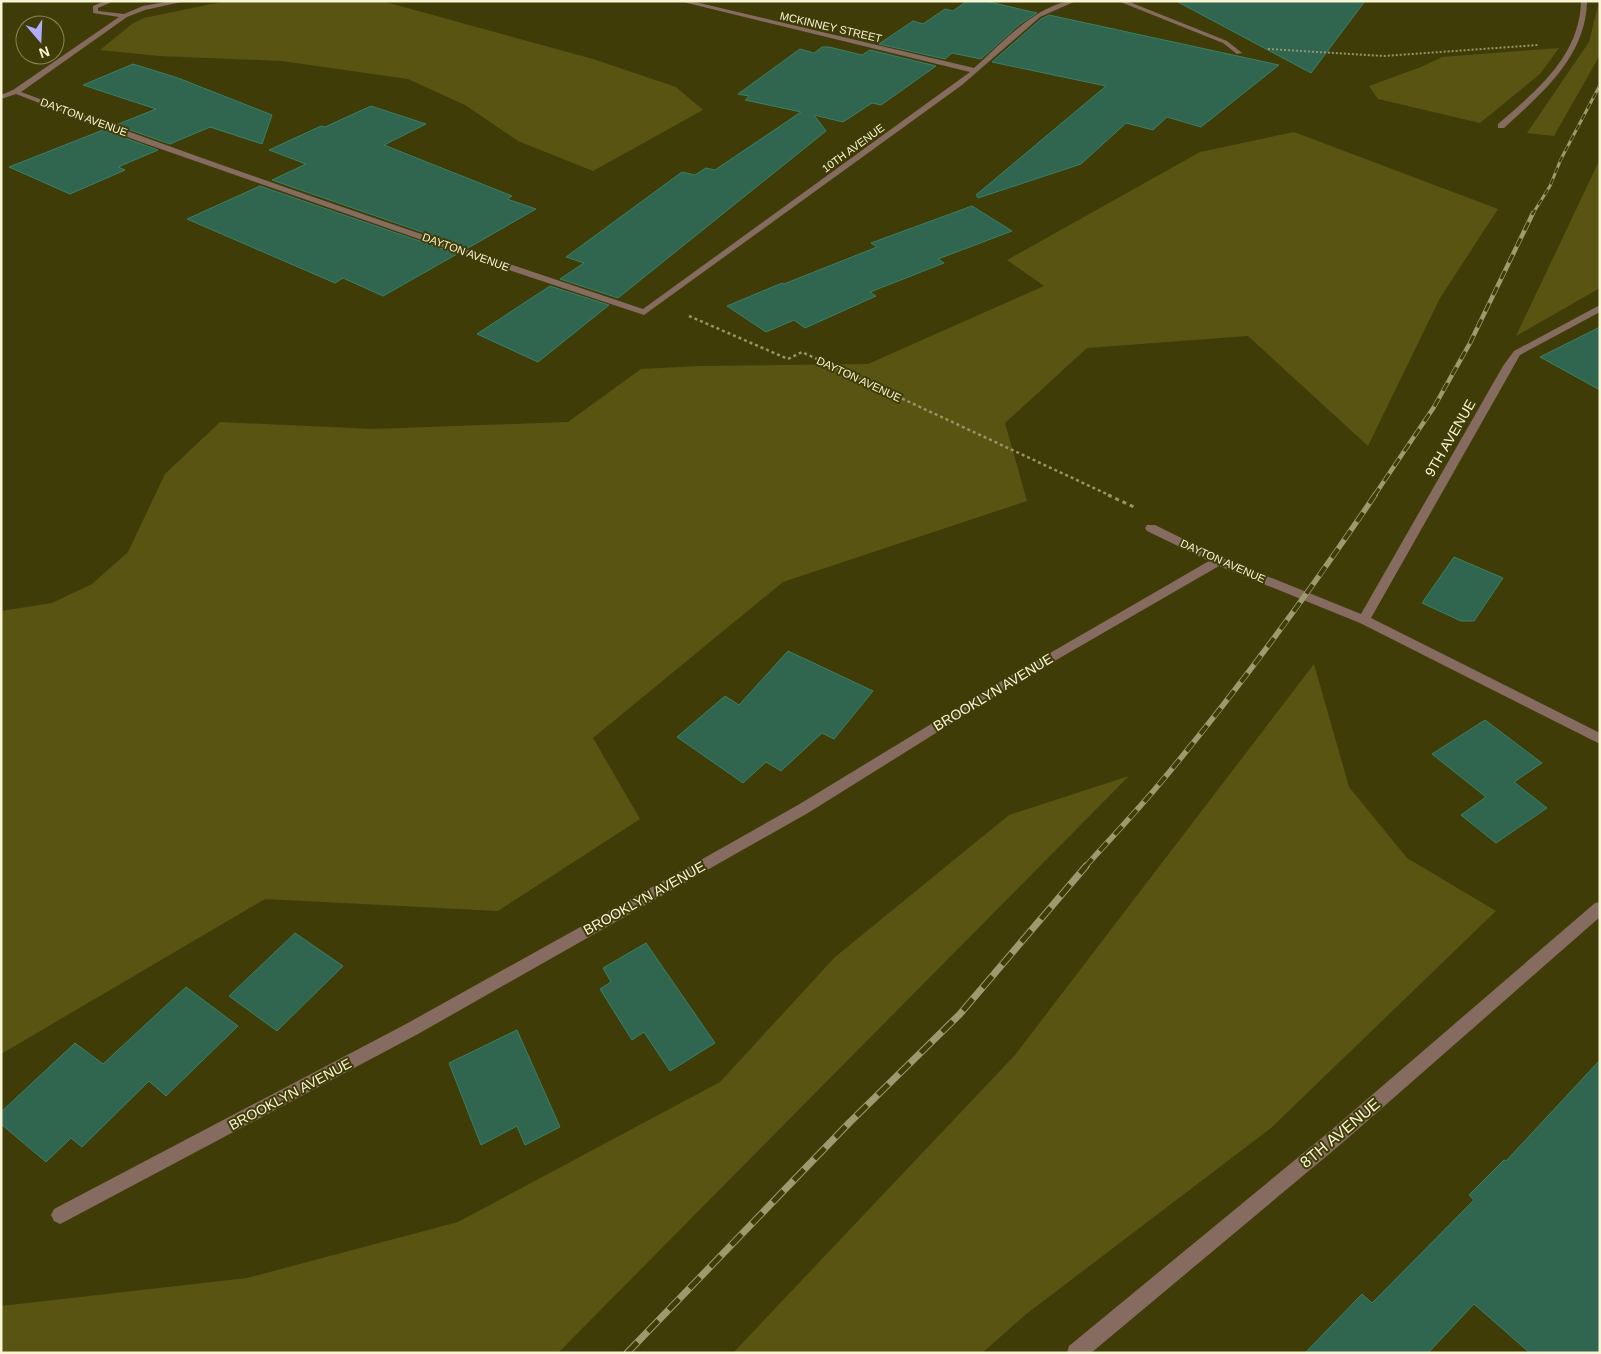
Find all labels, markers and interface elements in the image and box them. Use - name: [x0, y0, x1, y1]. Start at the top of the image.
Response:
- street label: MCKINNEY STREET: [779, 9, 883, 45]
- north arrow: [15, 15, 65, 65]
- text: N: [37, 43, 52, 62]
- street label: DAYTON AVENUE: [39, 96, 129, 138]
- street label: 10TH AVENUE: [820, 121, 886, 175]
- street label: DAYTON AVENUE: [421, 231, 511, 273]
- street label: DAYTON AVENUE: [815, 354, 903, 404]
- street label: 9TH AVENUE: [1422, 397, 1478, 479]
- street label: DAYTON AVENUE: [1179, 537, 1267, 585]
- street label: BROOKLYN AVENUE: [930, 650, 1056, 734]
- street label: BROOKLYN AVENUE: [580, 858, 708, 938]
- street label: BROOKLYN AVENUE: [226, 1055, 354, 1133]
- street label: 8TH AVENUE: [1297, 1095, 1383, 1171]

